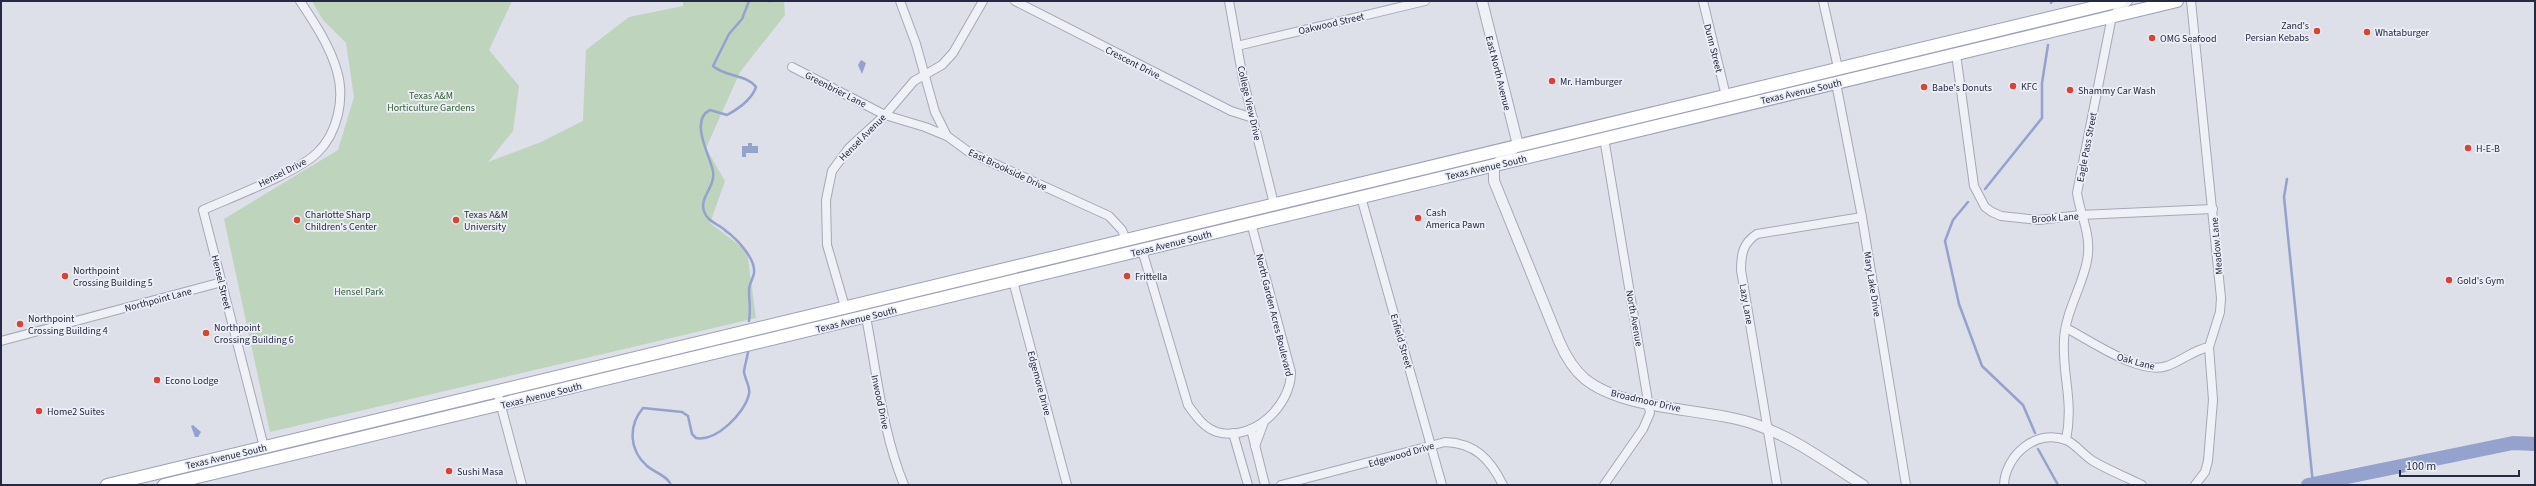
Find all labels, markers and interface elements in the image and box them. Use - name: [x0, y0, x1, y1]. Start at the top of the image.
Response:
- street label: Oakwood Street: [1297, 9, 1366, 38]
- place label: Zand's Persian Kebabs: [2245, 19, 2309, 45]
- street label: Dunn Street: [1700, 22, 1726, 75]
- marker: Zand's Persian Kebabs: [2312, 26, 2322, 36]
- place label: Whataburger: [2375, 26, 2430, 40]
- marker: Whataburger: [2362, 27, 2372, 37]
- place label: OMG Seafood: [2160, 32, 2217, 46]
- marker: OMG Seafood: [2147, 33, 2157, 43]
- street label: East North Avenue: [1482, 34, 1514, 112]
- street label: Crescent Drive: [1103, 43, 1163, 83]
- street label: College View Drive: [1234, 64, 1264, 142]
- street label: Greenbrier Lane: [802, 68, 869, 111]
- place label: Mr. Hamburger: [1560, 75, 1623, 89]
- marker: Mr. Hamburger: [1547, 76, 1557, 86]
- street label: Texas Avenue South: [1759, 76, 1843, 108]
- place label: KFC: [2021, 80, 2038, 94]
- place label: Babe's Donuts: [1932, 81, 1992, 95]
- marker: KFC: [2008, 81, 2018, 91]
- marker: Babe's Donuts: [1919, 82, 1929, 92]
- place label: Shammy Car Wash: [2078, 84, 2156, 98]
- marker: Shammy Car Wash: [2065, 85, 2075, 95]
- park label: Texas A&M Horticulture Gardens: [387, 89, 475, 115]
- street label: Hensel Avenue: [836, 111, 889, 164]
- street label: Eagle Pass Street: [2073, 111, 2101, 183]
- place label: H-E-B: [2476, 142, 2500, 156]
- marker: H-E-B: [2463, 143, 2473, 153]
- street label: East Brookside Drive: [966, 145, 1049, 194]
- street label: Texas Avenue South: [1444, 152, 1528, 184]
- street label: Hensel Drive: [256, 155, 309, 191]
- place label: Cash America Pawn: [1426, 206, 1485, 232]
- place label: Charlotte Sharp Children's Center: [305, 208, 377, 234]
- place label: Texas A&M University: [464, 208, 508, 234]
- street label: Brook Lane: [2031, 209, 2079, 227]
- marker: Cash America Pawn: [1413, 213, 1423, 223]
- marker: Charlotte Sharp Children's Center: [292, 215, 302, 225]
- marker: Texas A&M University: [451, 215, 461, 225]
- street label: Meadow Lane: [2208, 217, 2226, 275]
- street label: Texas Avenue South: [1129, 227, 1213, 261]
- street label: Mary Lake Drive: [1860, 250, 1884, 318]
- street label: North Garden Acres Boulevard: [1252, 252, 1296, 378]
- street label: Hensel Street: [207, 254, 235, 312]
- place label: Northpoint Crossing Building 5: [73, 264, 153, 290]
- place label: Frittella: [1135, 270, 1167, 284]
- marker: Northpoint Crossing Building 5: [60, 271, 70, 281]
- marker: Frittella: [1122, 271, 1132, 281]
- place label: Gold's Gym: [2457, 274, 2504, 288]
- marker: Gold's Gym: [2444, 275, 2454, 285]
- street label: Lazy Lane: [1736, 283, 1756, 326]
- street label: Northpoint Lane: [123, 284, 193, 316]
- park label: Hensel Park: [334, 285, 384, 299]
- street label: North Avenue: [1622, 289, 1646, 347]
- street label: Texas Avenue South: [814, 303, 898, 337]
- place label: Northpoint Crossing Building 4: [28, 312, 108, 338]
- street label: Enfield Street: [1387, 312, 1416, 371]
- marker: Northpoint Crossing Building 4: [15, 319, 25, 329]
- place label: Northpoint Crossing Building 6: [214, 321, 294, 347]
- marker: Northpoint Crossing Building 6: [201, 328, 211, 338]
- street label: Edgemore Drive: [1024, 349, 1054, 417]
- street label: Oak Lane: [2115, 350, 2156, 374]
- place label: Econo Lodge: [165, 374, 218, 388]
- street label: Inwood Drive: [867, 374, 893, 431]
- marker: Econo Lodge: [152, 375, 162, 385]
- street label: Texas Avenue South: [499, 379, 583, 413]
- street label: Broadmoor Drive: [1609, 386, 1682, 416]
- place label: Home2 Suites: [47, 405, 105, 419]
- marker: Home2 Suites: [34, 406, 44, 416]
- street label: Edgewood Drive: [1367, 439, 1436, 471]
- street label: Texas Avenue South: [184, 441, 268, 473]
- scale bar: [2400, 452, 2519, 478]
- text: 100 m: [2406, 458, 2436, 475]
- place label: Sushi Masa: [457, 465, 503, 479]
- marker: Sushi Masa: [444, 466, 454, 476]

